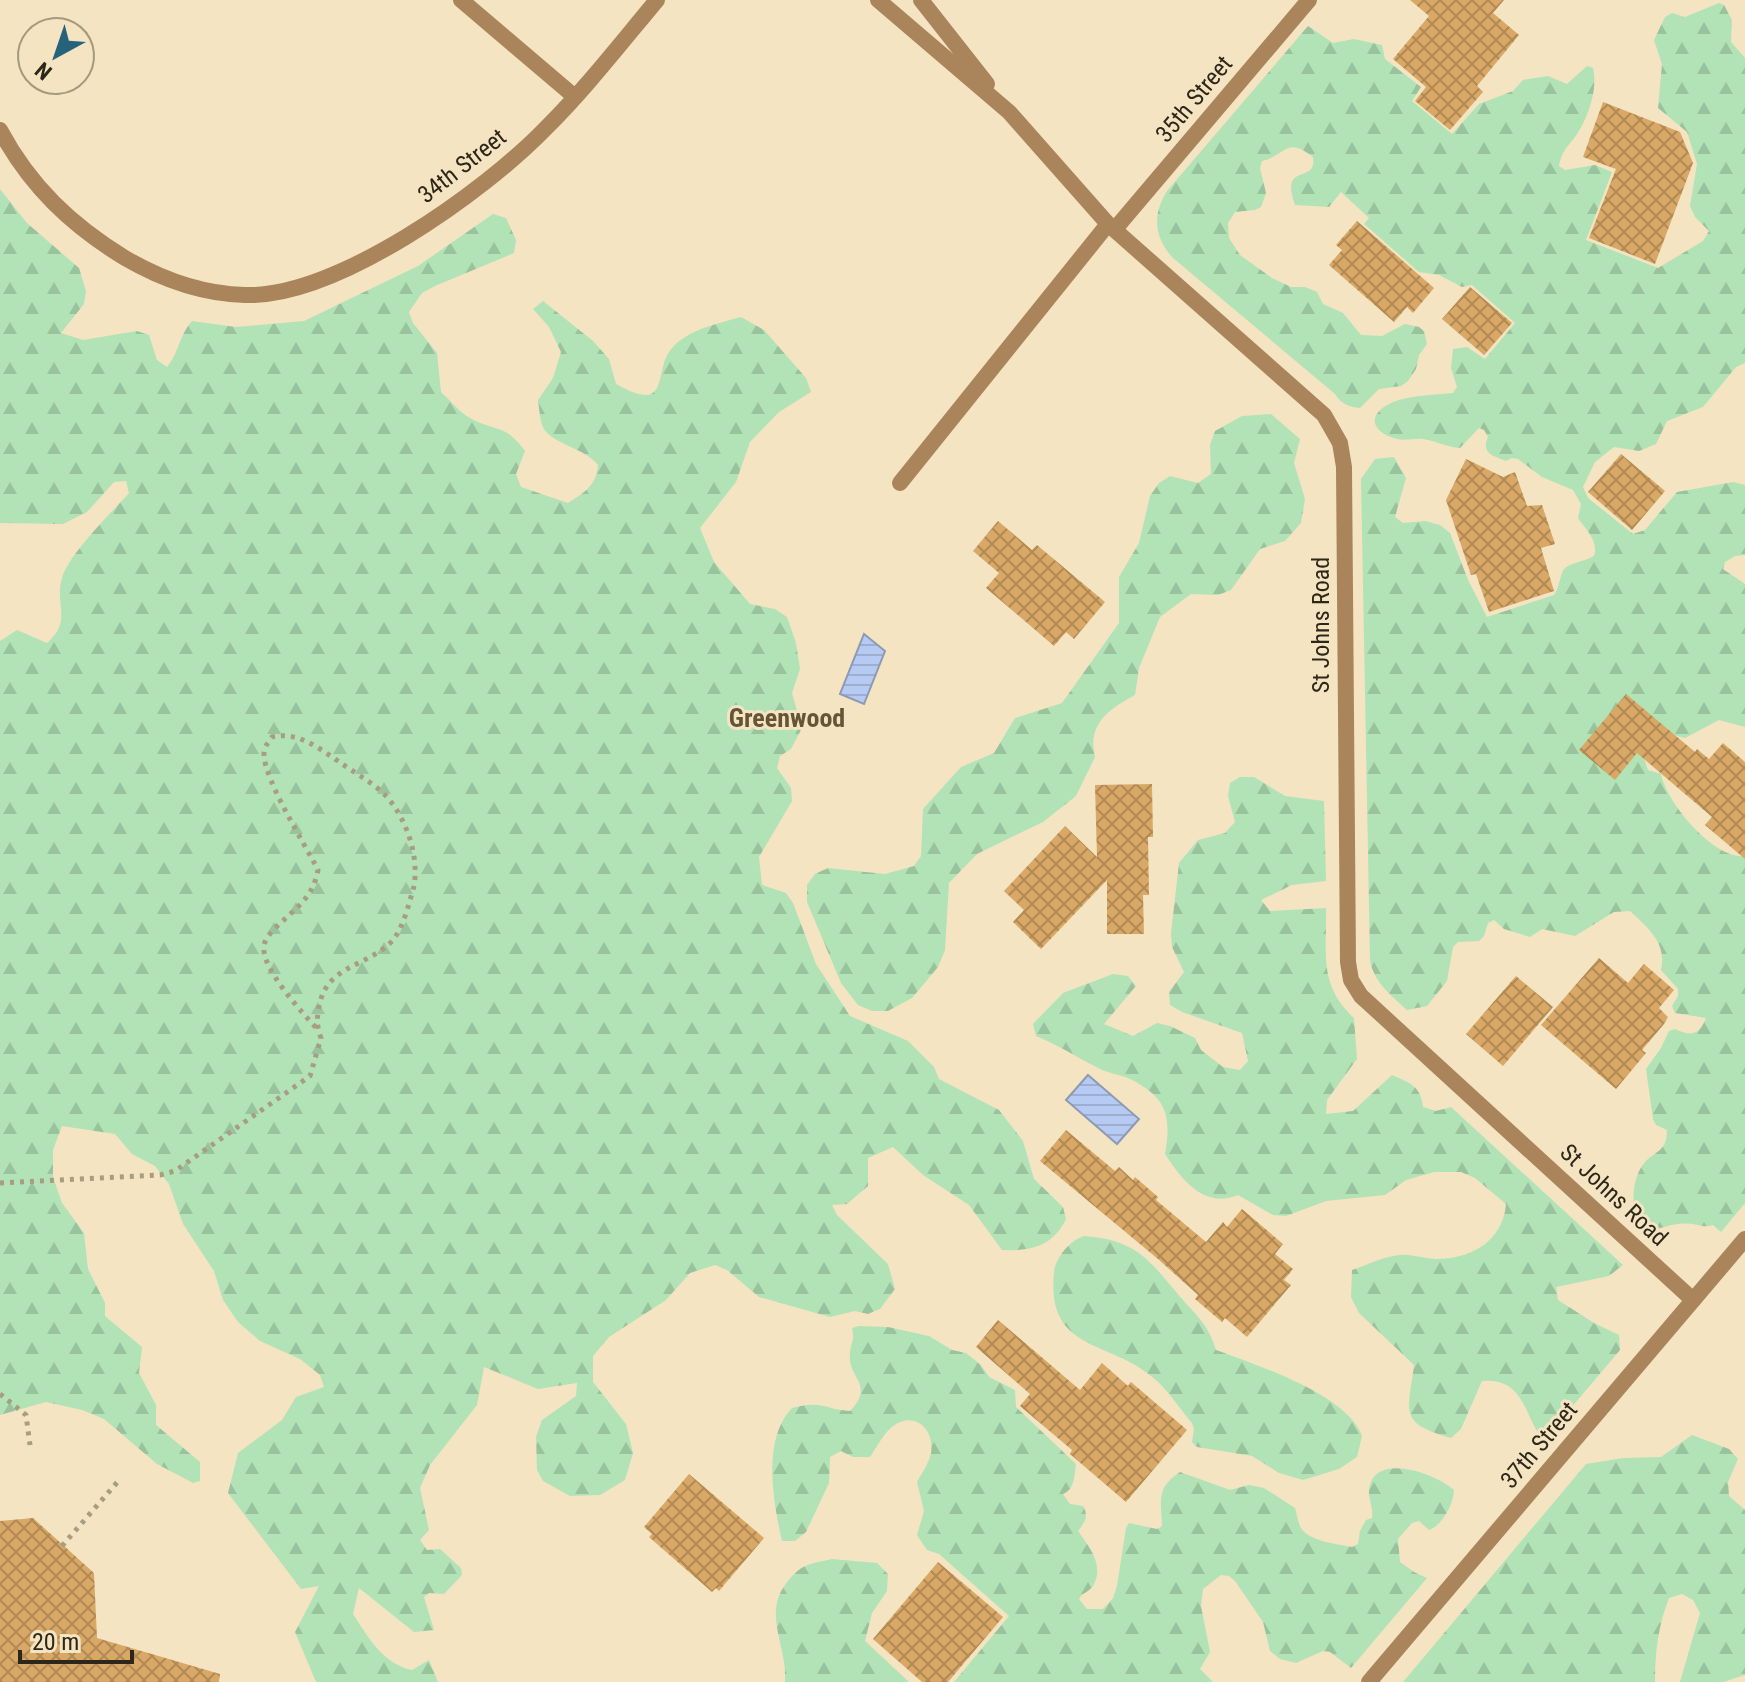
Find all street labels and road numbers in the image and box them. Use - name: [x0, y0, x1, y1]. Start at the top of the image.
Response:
- street label: 35th Street: [1150, 50, 1238, 148]
- street label: 34th Street: [412, 123, 512, 209]
- street label: St Johns Road: [1307, 557, 1335, 693]
- street label: St Johns Road: [1555, 1138, 1673, 1252]
- street label: 37th Street: [1495, 1396, 1583, 1494]

